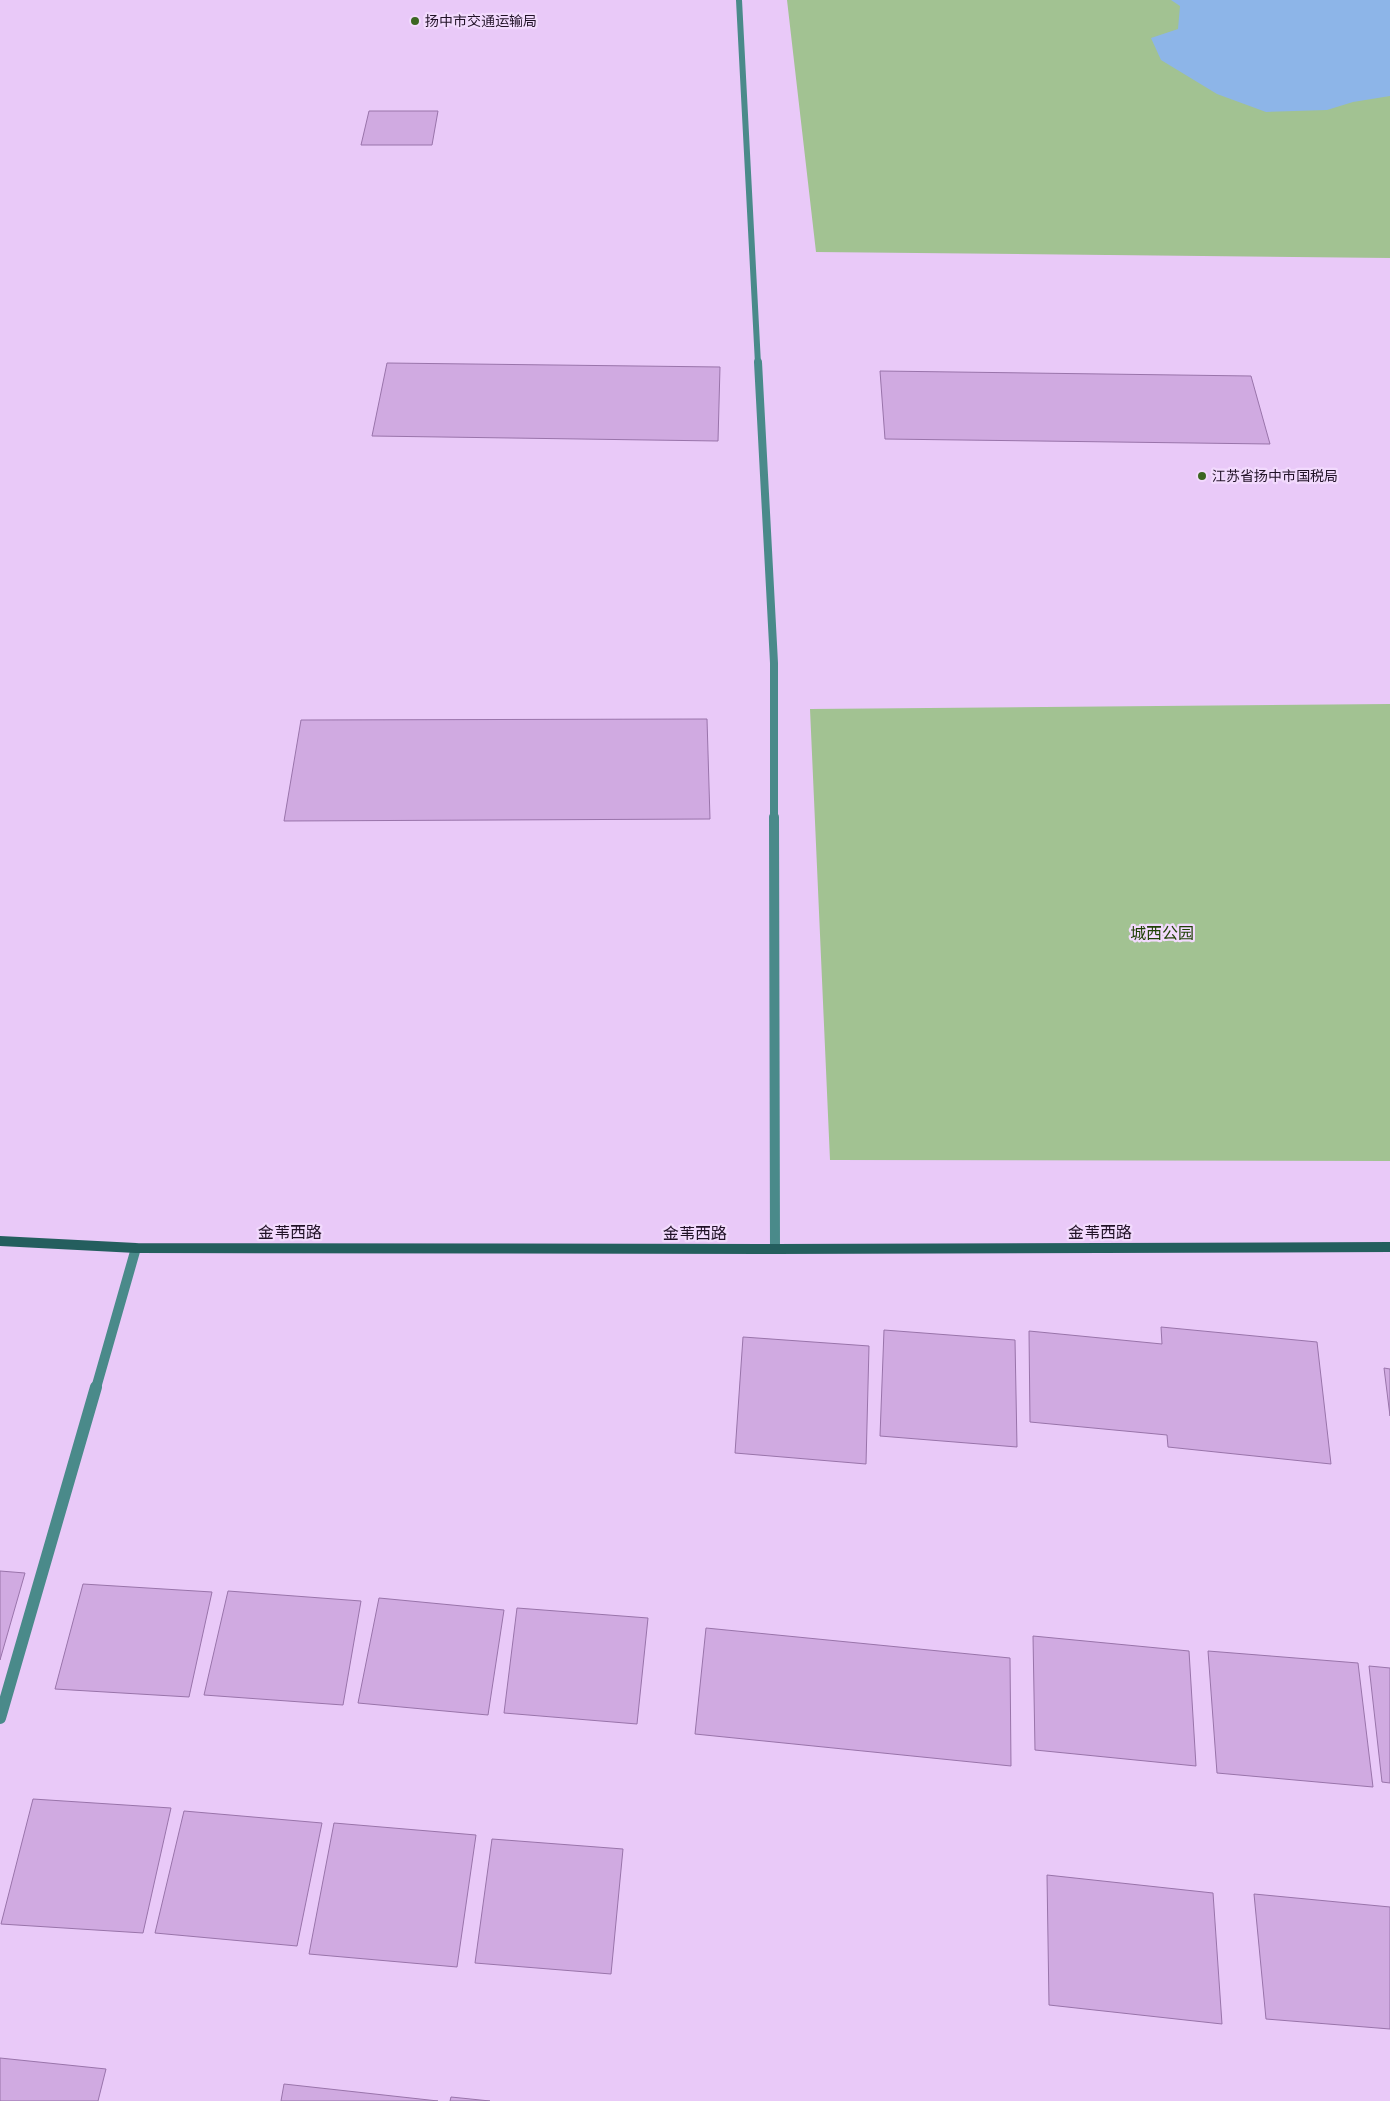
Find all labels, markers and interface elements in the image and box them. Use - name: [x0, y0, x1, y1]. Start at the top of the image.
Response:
- place label: 扬中市交通运输局: [425, 12, 537, 30]
- marker: 扬中市交通运输局: [409, 15, 421, 27]
- place label: 江苏省扬中市国税局: [1212, 467, 1338, 485]
- marker: 江苏省扬中市国税局: [1196, 470, 1208, 482]
- park label: 城西公园: [1130, 922, 1194, 944]
- street label: 金苇西路: [258, 1221, 322, 1243]
- street label: 金苇西路: [1068, 1221, 1132, 1243]
- street label: 金苇西路: [663, 1222, 727, 1244]

